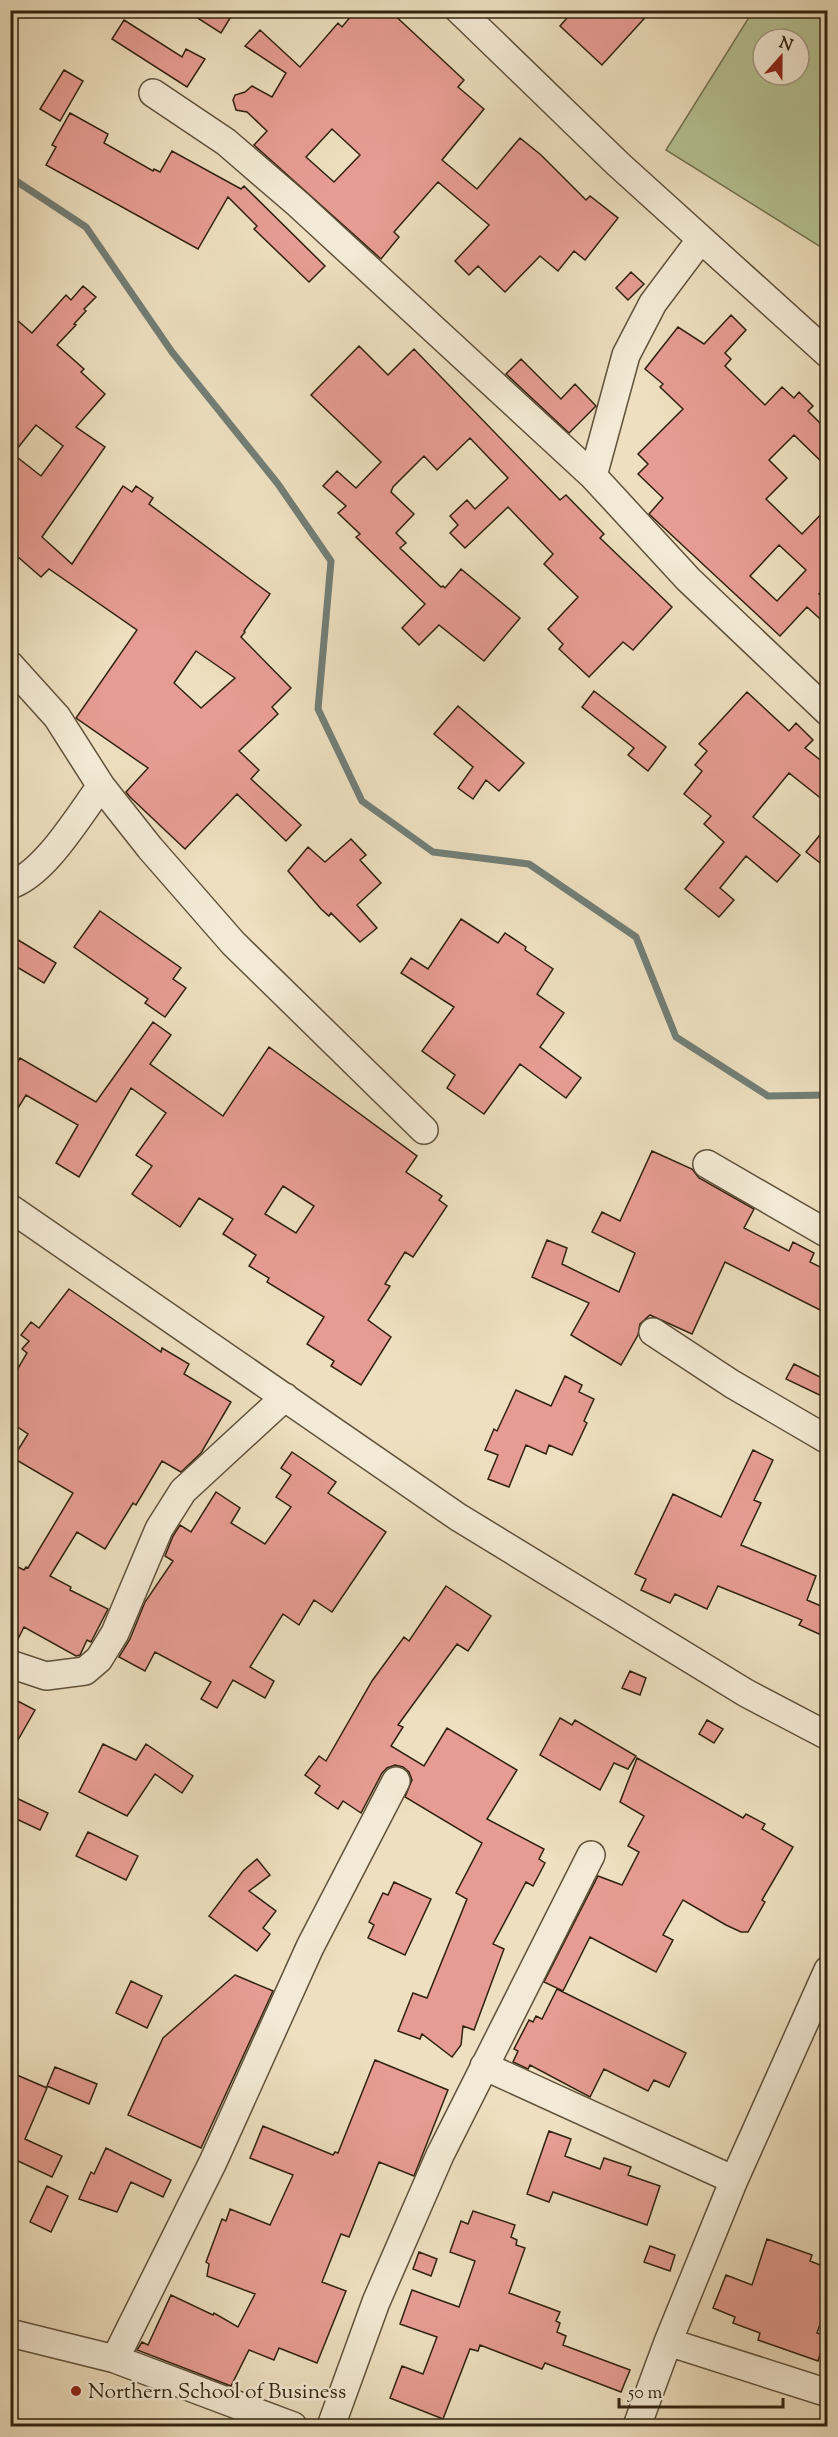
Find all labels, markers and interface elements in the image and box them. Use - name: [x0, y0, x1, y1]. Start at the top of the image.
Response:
- north arrow: [751, 27, 811, 87]
- text: N: [775, 32, 796, 58]
- scale bar: [619, 2371, 782, 2409]
- place label: Northern School of Business: [88, 2378, 346, 2408]
- text: 50 m: [627, 2381, 663, 2407]
- marker: Northern School of Business: [69, 2384, 83, 2398]

